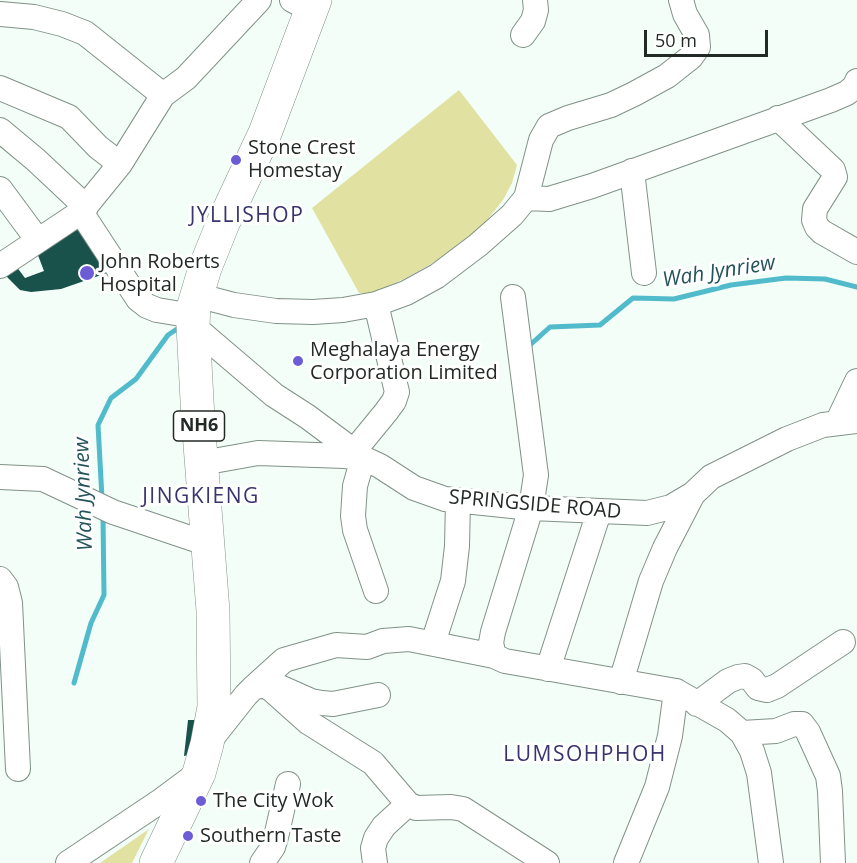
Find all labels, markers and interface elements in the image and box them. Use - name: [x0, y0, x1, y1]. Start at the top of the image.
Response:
- scale bar: [647, 18, 772, 56]
- text: 50 m: [655, 28, 697, 52]
- place label: Stone Crest Homestay: [248, 136, 355, 183]
- marker: Stone Crest Homestay: [229, 153, 243, 167]
- district label: JYLLISHOP: [190, 203, 304, 229]
- place label: John Roberts Hospital: [100, 250, 220, 297]
- water label: Wah Jynriew: [661, 251, 777, 293]
- marker: John Roberts Hospital: [78, 264, 96, 282]
- place label: Meghalaya Energy Corporation Limited: [310, 338, 498, 385]
- marker: Meghalaya Energy Corporation Limited: [291, 354, 305, 368]
- road number: NH6: [174, 411, 224, 441]
- water label: Wah Jynriew: [69, 437, 99, 551]
- district label: JINGKIENG: [142, 484, 260, 510]
- street label: SPRINGSIDE ROAD: [448, 486, 622, 524]
- district label: LUMSOHPHOH: [503, 742, 667, 768]
- place label: The City Wok: [213, 789, 334, 813]
- marker: The City Wok: [194, 794, 208, 808]
- place label: Southern Taste: [200, 824, 342, 848]
- marker: Southern Taste: [181, 829, 195, 843]

